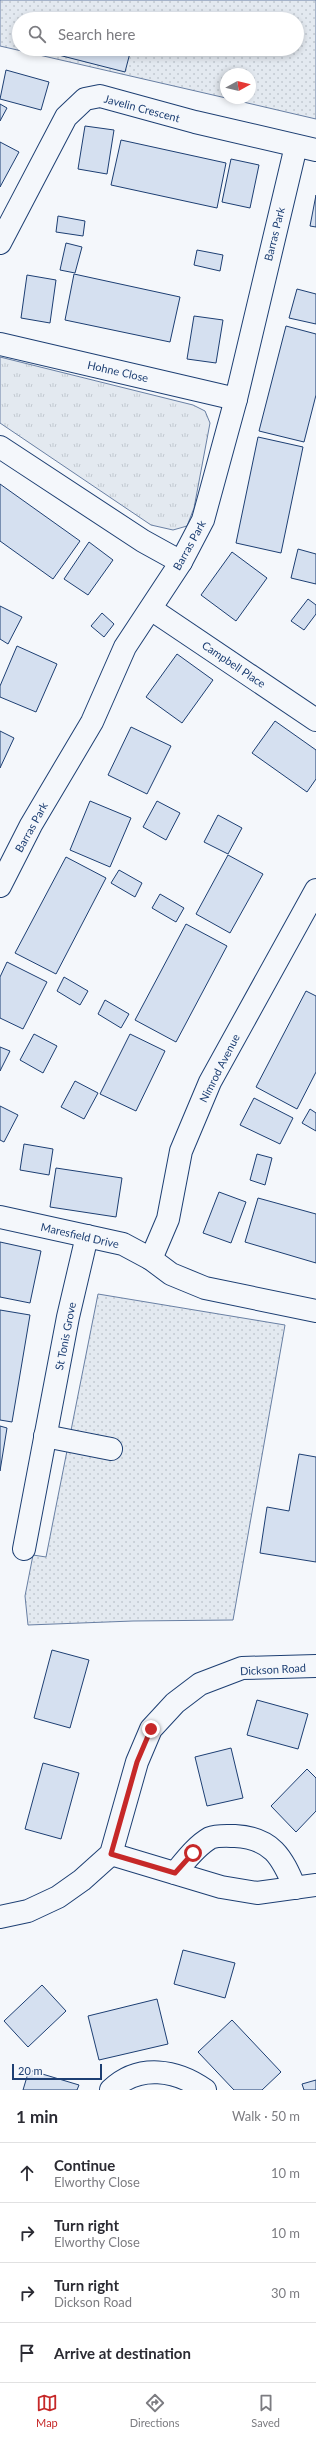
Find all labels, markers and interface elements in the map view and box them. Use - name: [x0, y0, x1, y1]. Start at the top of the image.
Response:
- search box: [12, 12, 304, 56]
- icon: search: [26, 23, 48, 45]
- text: Search here: [58, 25, 135, 43]
- north arrow: [220, 68, 256, 104]
- street label: Javelin Crescent: [103, 92, 181, 124]
- street label: Barras Park: [261, 205, 287, 262]
- street label: Hohne Close: [86, 358, 150, 384]
- street label: Barras Park: [170, 517, 208, 572]
- street label: Campbell Place: [200, 638, 268, 690]
- street label: Barras Park: [12, 799, 50, 854]
- street label: Nimrod Avenue: [196, 1031, 242, 1104]
- street label: Maresfield Drive: [40, 1220, 121, 1250]
- street label: St Tonis Grove: [52, 1301, 78, 1371]
- street label: Dickson Road: [240, 1661, 306, 1677]
- route end: [142, 1720, 160, 1738]
- route start: [184, 1844, 202, 1862]
- scale bar: [12, 2062, 102, 2081]
- text: 20 m: [18, 2064, 43, 2077]
- text: 1 min: [16, 2106, 58, 2127]
- text: Walk · 50 m: [232, 2108, 300, 2124]
- text: Continue: [54, 2156, 115, 2174]
- icon: ahead: [16, 2162, 38, 2184]
- text: 10 m: [271, 2165, 300, 2181]
- text: Elworthy Close: [54, 2174, 140, 2190]
- text: Turn right: [54, 2216, 119, 2234]
- icon: right: [16, 2222, 38, 2244]
- text: 10 m: [271, 2225, 300, 2241]
- text: Elworthy Close: [54, 2234, 140, 2250]
- text: Turn right: [54, 2276, 119, 2294]
- icon: right: [16, 2282, 38, 2304]
- text: 30 m: [271, 2285, 300, 2301]
- text: Dickson Road: [54, 2294, 132, 2310]
- icon: arrive: [16, 2342, 38, 2364]
- text: Arrive at destination: [54, 2344, 191, 2362]
- tab: Map: [36, 2392, 58, 2429]
- tab: Directions: [130, 2392, 179, 2429]
- tab: Saved: [251, 2392, 280, 2429]

